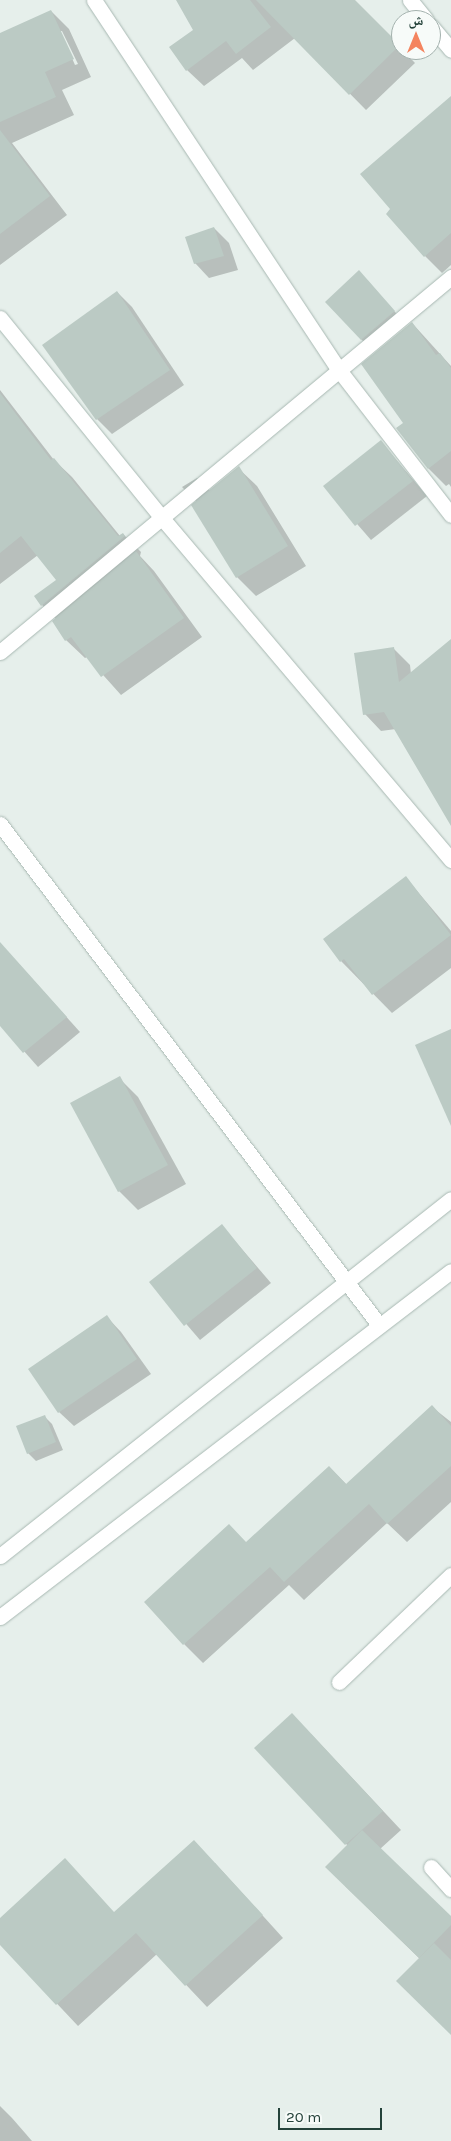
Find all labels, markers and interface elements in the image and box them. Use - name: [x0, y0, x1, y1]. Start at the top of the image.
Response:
- north arrow: [391, 10, 441, 60]
- text: ش: [409, 12, 423, 29]
- scale bar: [281, 2098, 385, 2130]
- text: 20 m: [286, 2108, 321, 2126]

